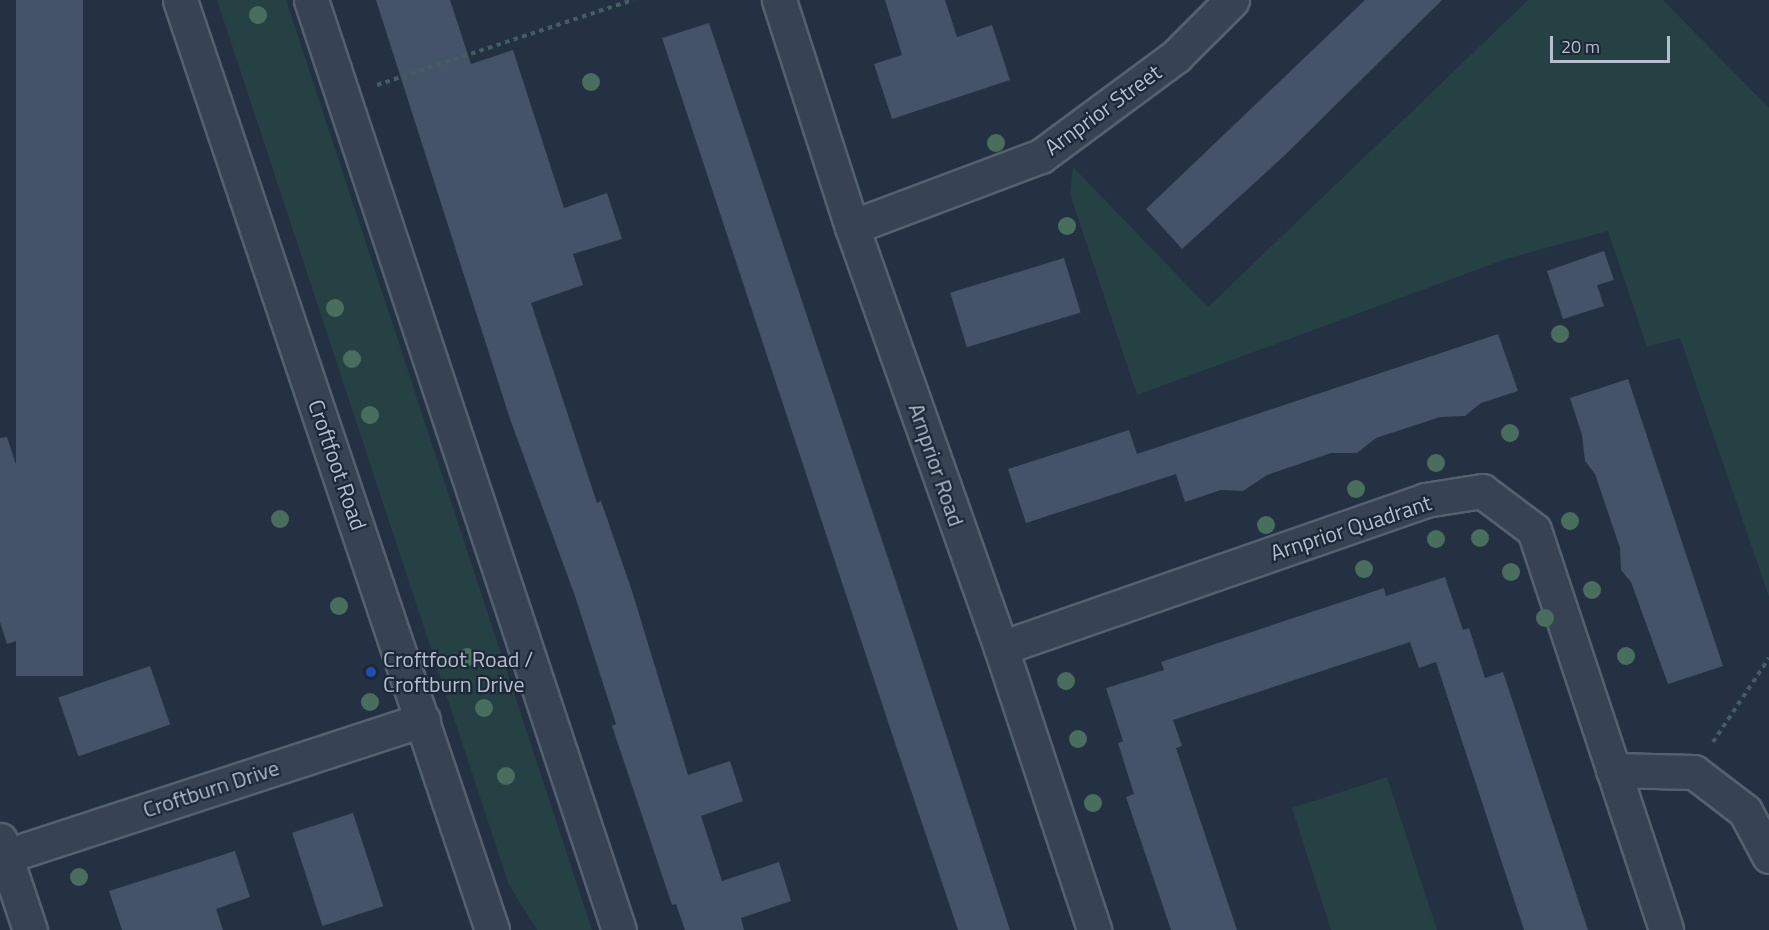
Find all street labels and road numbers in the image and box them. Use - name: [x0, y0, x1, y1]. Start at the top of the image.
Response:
- street label: Arnprior Street: [1040, 59, 1166, 161]
- street label: Croftfoot Road: [302, 396, 372, 534]
- street label: Arnprior Road: [903, 400, 969, 530]
- street label: Arnprior Quadrant: [1267, 490, 1435, 566]
- street label: Croftburn Drive: [140, 755, 282, 823]

